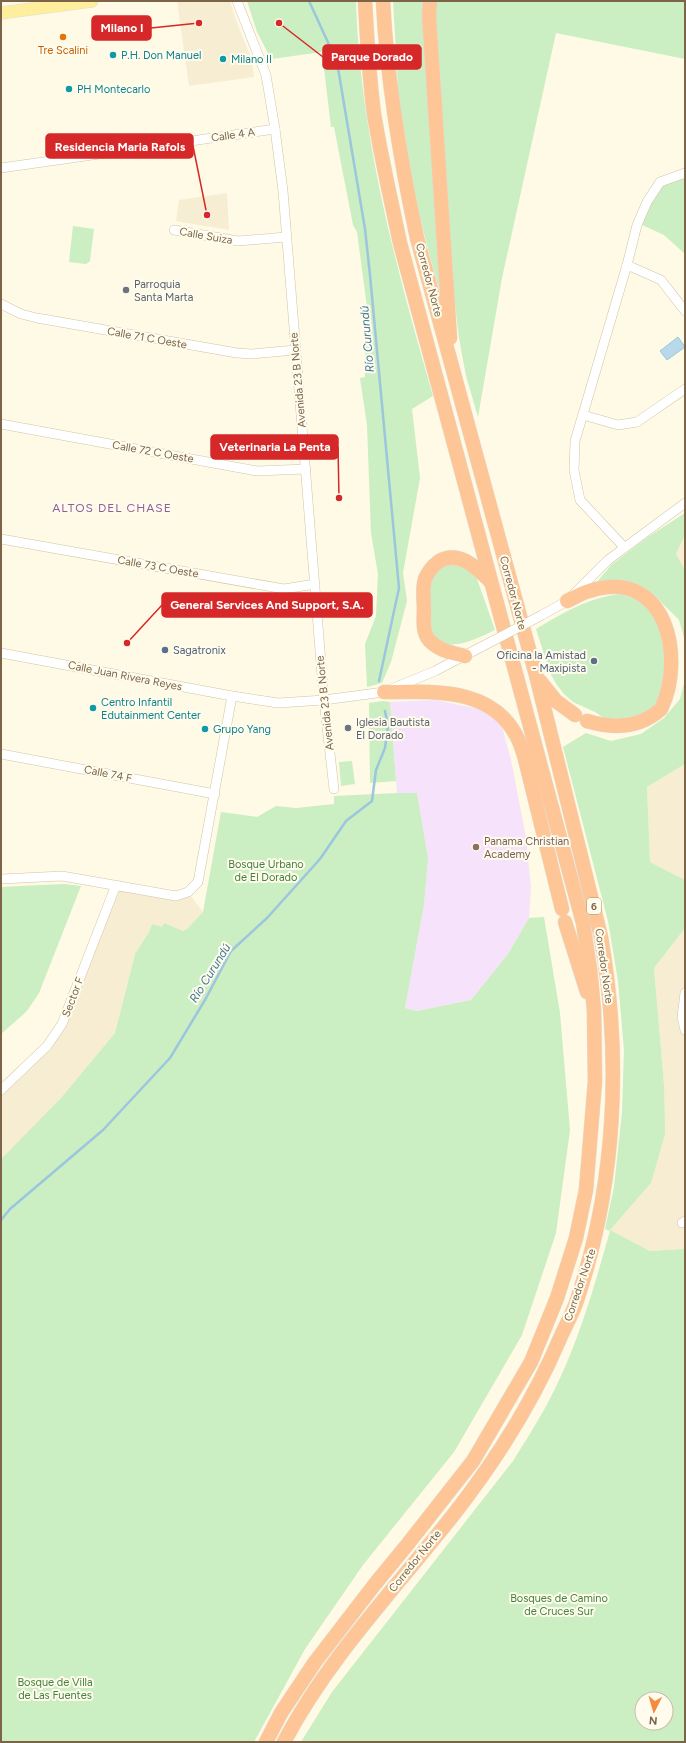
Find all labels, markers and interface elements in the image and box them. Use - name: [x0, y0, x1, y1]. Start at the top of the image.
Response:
- callout: Milano I: [92, 16, 151, 40]
- text: Milano I: [101, 21, 143, 35]
- marker: Tre Scalini: [58, 32, 68, 42]
- place label: Tre Scalini: [38, 44, 88, 57]
- callout: Parque Dorado: [323, 45, 421, 69]
- place label: P.H. Don Manuel: [121, 49, 201, 62]
- marker: P.H. Don Manuel: [108, 50, 118, 60]
- text: Parque Dorado: [331, 50, 413, 64]
- place label: Milano II: [231, 53, 272, 66]
- marker: Milano II: [218, 54, 228, 64]
- place label: PH Montecarlo: [77, 83, 150, 96]
- marker: PH Montecarlo: [64, 84, 74, 94]
- street label: Calle 4 A: [210, 125, 256, 145]
- callout: Residencia Maria Rafols: [46, 134, 193, 158]
- text: Residencia Maria Rafols: [55, 140, 186, 154]
- street label: Calle Suiza: [178, 225, 234, 247]
- street label: Corredor Norte: [413, 242, 445, 318]
- place label: Parroquia Santa Marta: [134, 278, 193, 304]
- marker: Parroquia Santa Marta: [121, 285, 131, 295]
- water label: Río Curundú: [357, 305, 377, 373]
- street label: Calle 71 C Oeste: [106, 325, 188, 351]
- street label: Avenida 23 B Norte: [287, 332, 309, 428]
- callout: Veterinaria La Penta: [211, 435, 338, 459]
- street label: Calle 72 C Oeste: [111, 438, 195, 466]
- text: Veterinaria La Penta: [219, 440, 331, 454]
- district label: ALTOS DEL CHASE: [52, 501, 172, 515]
- street label: Calle 73 C Oeste: [116, 553, 200, 581]
- street label: Corredor Norte: [497, 555, 529, 631]
- callout: General Services And Support, S.A.: [162, 593, 372, 617]
- text: General Services And Support, S.A.: [170, 598, 364, 612]
- place label: Sagatronix: [173, 644, 226, 657]
- marker: Sagatronix: [160, 645, 170, 655]
- place label: Oficina la Amistad - Maxipista: [496, 649, 586, 675]
- street label: Avenida 23 B Norte: [314, 655, 336, 751]
- marker: Oficina la Amistad - Maxipista: [589, 656, 599, 666]
- street label: Calle Juan Rivera Reyes: [67, 659, 183, 693]
- place label: Centro Infantil Edutainment Center: [101, 696, 201, 722]
- marker: Centro Infantil Edutainment Center: [88, 703, 98, 713]
- place label: Iglesia Bautista El Dorado: [356, 716, 430, 742]
- place label: Grupo Yang: [213, 723, 271, 736]
- marker: Iglesia Bautista El Dorado: [343, 723, 353, 733]
- marker: Grupo Yang: [200, 724, 210, 734]
- street label: Calle 74 F: [83, 763, 133, 785]
- place label: Panama Christian Academy: [484, 835, 569, 861]
- marker: Panama Christian Academy: [471, 842, 481, 852]
- park label: Bosque Urbano de El Dorado: [228, 858, 304, 884]
- road number: 6: [587, 898, 601, 914]
- street label: Corredor Norte: [592, 928, 616, 1004]
- water label: Río Curundú: [186, 941, 234, 1005]
- street label: Sector F: [59, 975, 87, 1019]
- street label: Corredor Norte: [562, 1247, 598, 1323]
- street label: Corredor Norte: [386, 1527, 444, 1595]
- park label: Bosques de Camino de Cruces Sur: [510, 1592, 608, 1618]
- park label: Bosque de Villa de Las Fuentes: [17, 1676, 93, 1702]
- north arrow: [634, 1691, 674, 1731]
- text: N: [648, 1714, 658, 1727]

